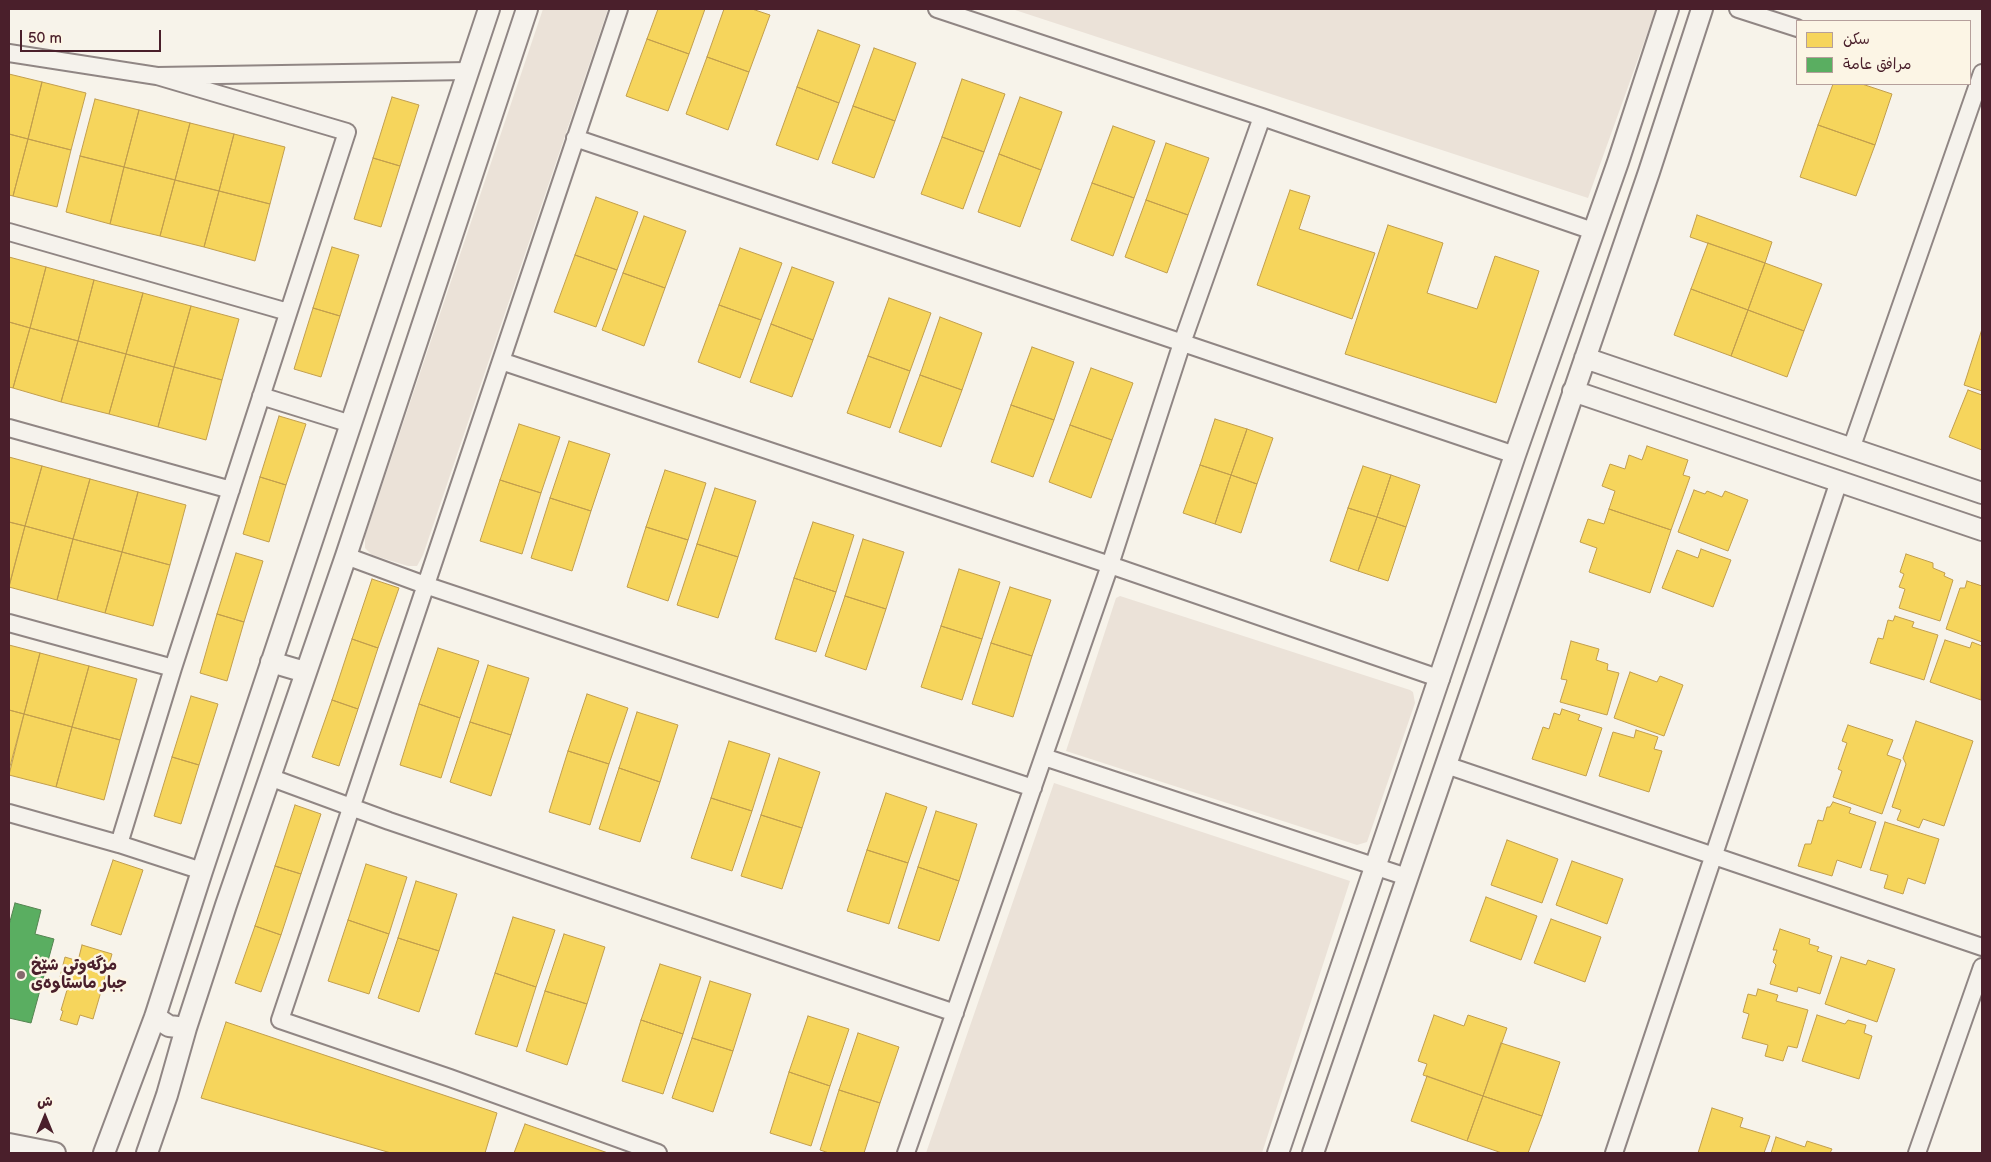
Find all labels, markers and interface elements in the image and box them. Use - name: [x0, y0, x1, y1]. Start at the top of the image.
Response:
- scale bar: [22, 20, 164, 52]
- legend: [1796, 20, 1971, 85]
- text: 50 m: [28, 29, 62, 48]
- text: سكن: [1843, 30, 1870, 49]
- text: مرافق عامة: [1843, 55, 1911, 74]
- place label: مزگەوتی شێخ جبار ماستاوەی: [31, 956, 127, 994]
- marker: مزگەوتی شێخ جبار ماستاوەی: [15, 969, 27, 981]
- north arrow: [20, 1092, 70, 1142]
- text: ش: [37, 1093, 53, 1110]

